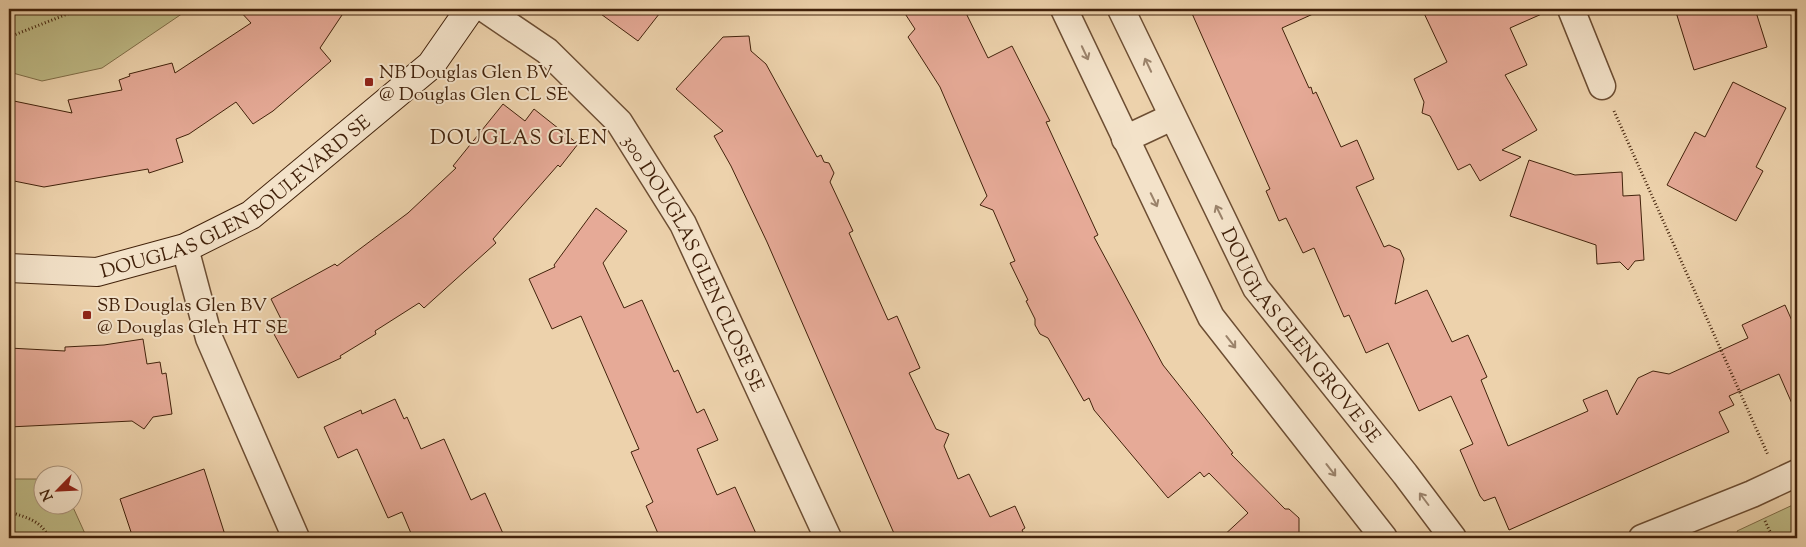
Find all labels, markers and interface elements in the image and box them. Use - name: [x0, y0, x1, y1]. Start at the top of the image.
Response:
- one-way arrow: [1081, 45, 1090, 60]
- one-way arrow: [1142, 58, 1152, 73]
- place label: NB Douglas Glen BV @ Douglas Glen CL SE: [379, 60, 569, 109]
- marker: NB Douglas Glen BV @ Douglas Glen CL SE: [363, 76, 375, 88]
- street label: DOUGLAS GLEN BOULEVARD SE: [98, 109, 378, 286]
- district label: DOUGLAS GLEN: [430, 125, 608, 154]
- street label: 300 DOUGLAS GLEN CLOSE SE: [614, 130, 770, 397]
- one-way arrow: [1150, 192, 1160, 207]
- one-way arrow: [1213, 204, 1223, 219]
- street label: DOUGLAS GLEN GROVE SE: [1213, 224, 1386, 450]
- place label: SB Douglas Glen BV @ Douglas Glen HT SE: [97, 293, 288, 342]
- marker: SB Douglas Glen BV @ Douglas Glen HT SE: [81, 309, 93, 321]
- one-way arrow: [1225, 336, 1236, 349]
- one-way arrow: [1326, 463, 1337, 476]
- north arrow: [32, 464, 82, 514]
- text: N: [37, 485, 59, 504]
- one-way arrow: [1419, 492, 1429, 506]

